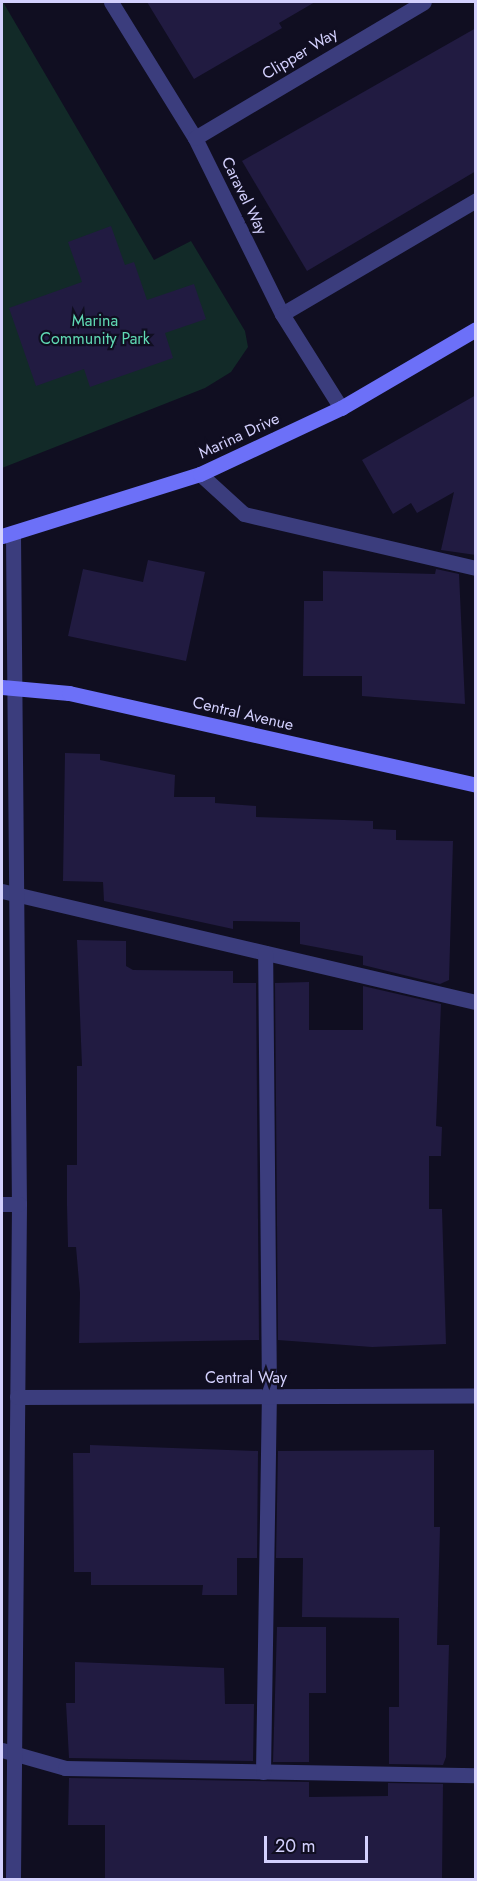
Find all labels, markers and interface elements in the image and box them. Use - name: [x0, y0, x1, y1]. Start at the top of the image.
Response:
- street label: Clipper Way: [259, 24, 341, 84]
- street label: Caravel Way: [217, 154, 271, 238]
- park label: Marina Community Park: [40, 311, 150, 349]
- street label: Marina Drive: [196, 409, 282, 463]
- street label: Central Avenue: [191, 693, 295, 735]
- street label: Central Way: [205, 1368, 287, 1388]
- scale bar: [267, 1824, 370, 1862]
- text: 20 m: [275, 1833, 315, 1859]

